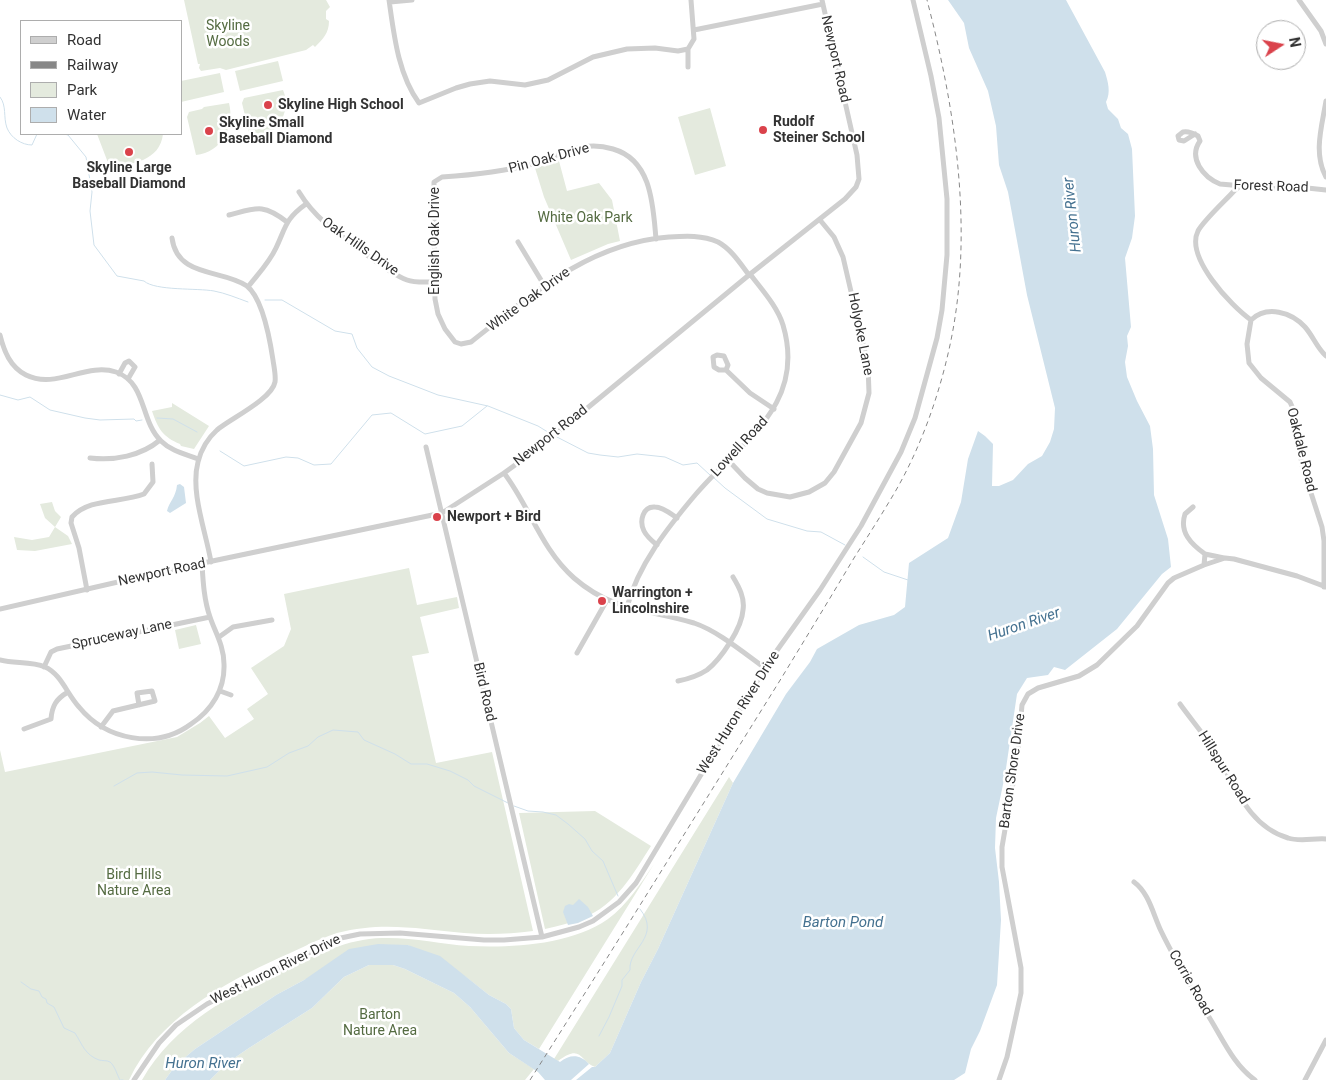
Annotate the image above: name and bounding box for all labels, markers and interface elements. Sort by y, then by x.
street label: Newport Road [817,14,853,104]
park label: Skyline Woods [206,18,250,50]
legend [20,20,182,135]
north arrow [1256,20,1306,70]
text: Road [67,31,101,49]
text: N [1286,36,1304,49]
text: Railway [67,56,118,74]
text: Park [67,81,97,99]
place label: Skyline High School [278,97,404,113]
marker: Skyline High School [262,99,274,111]
text: Water [67,106,106,124]
place label: Rudolf Steiner School [773,114,865,146]
place label: Skyline Small Baseball Diamond [219,115,332,148]
marker: Rudolf Steiner School [757,124,769,136]
marker: Skyline Small Baseball Diamond [203,125,215,137]
street label: Pin Oak Drive [507,140,591,178]
marker: Skyline Large Baseball Diamond [123,146,135,158]
place label: Skyline Large Baseball Diamond [72,160,186,192]
water label: Huron River [1060,177,1086,253]
street label: Forest Road [1233,177,1309,197]
street label: English Oak Drive [427,187,443,295]
park label: White Oak Park [537,210,633,226]
street label: Oak Hills Drive [318,214,402,280]
street label: White Oak Drive [484,264,574,336]
street label: Holyoke Lane [844,291,876,377]
street label: Newport Road [511,402,591,470]
street label: Oakdale Road [1282,406,1320,494]
street label: Lowell Road [708,414,772,480]
place label: Newport + Bird [447,509,541,525]
marker: Newport + Bird [431,511,443,523]
street label: Newport Road [117,556,207,590]
place label: Warrington + Lincolnshire [612,585,693,618]
marker: Warrington + Lincolnshire [596,595,608,607]
water label: Huron River [985,604,1063,646]
street label: Spruceway Lane [70,616,174,654]
street label: West Huron River Drive [694,648,784,778]
street label: Bird Road [469,661,499,723]
street label: Barton Shore Drive [997,712,1029,830]
street label: Hillspur Road [1194,728,1252,808]
park label: Bird Hills Nature Area [97,867,171,900]
water label: Barton Pond [803,914,883,932]
street label: West Huron River Drive [208,931,344,1009]
street label: Corrie Road [1164,947,1216,1019]
park label: Barton Nature Area [343,1007,417,1040]
water label: Huron River [165,1055,241,1073]

